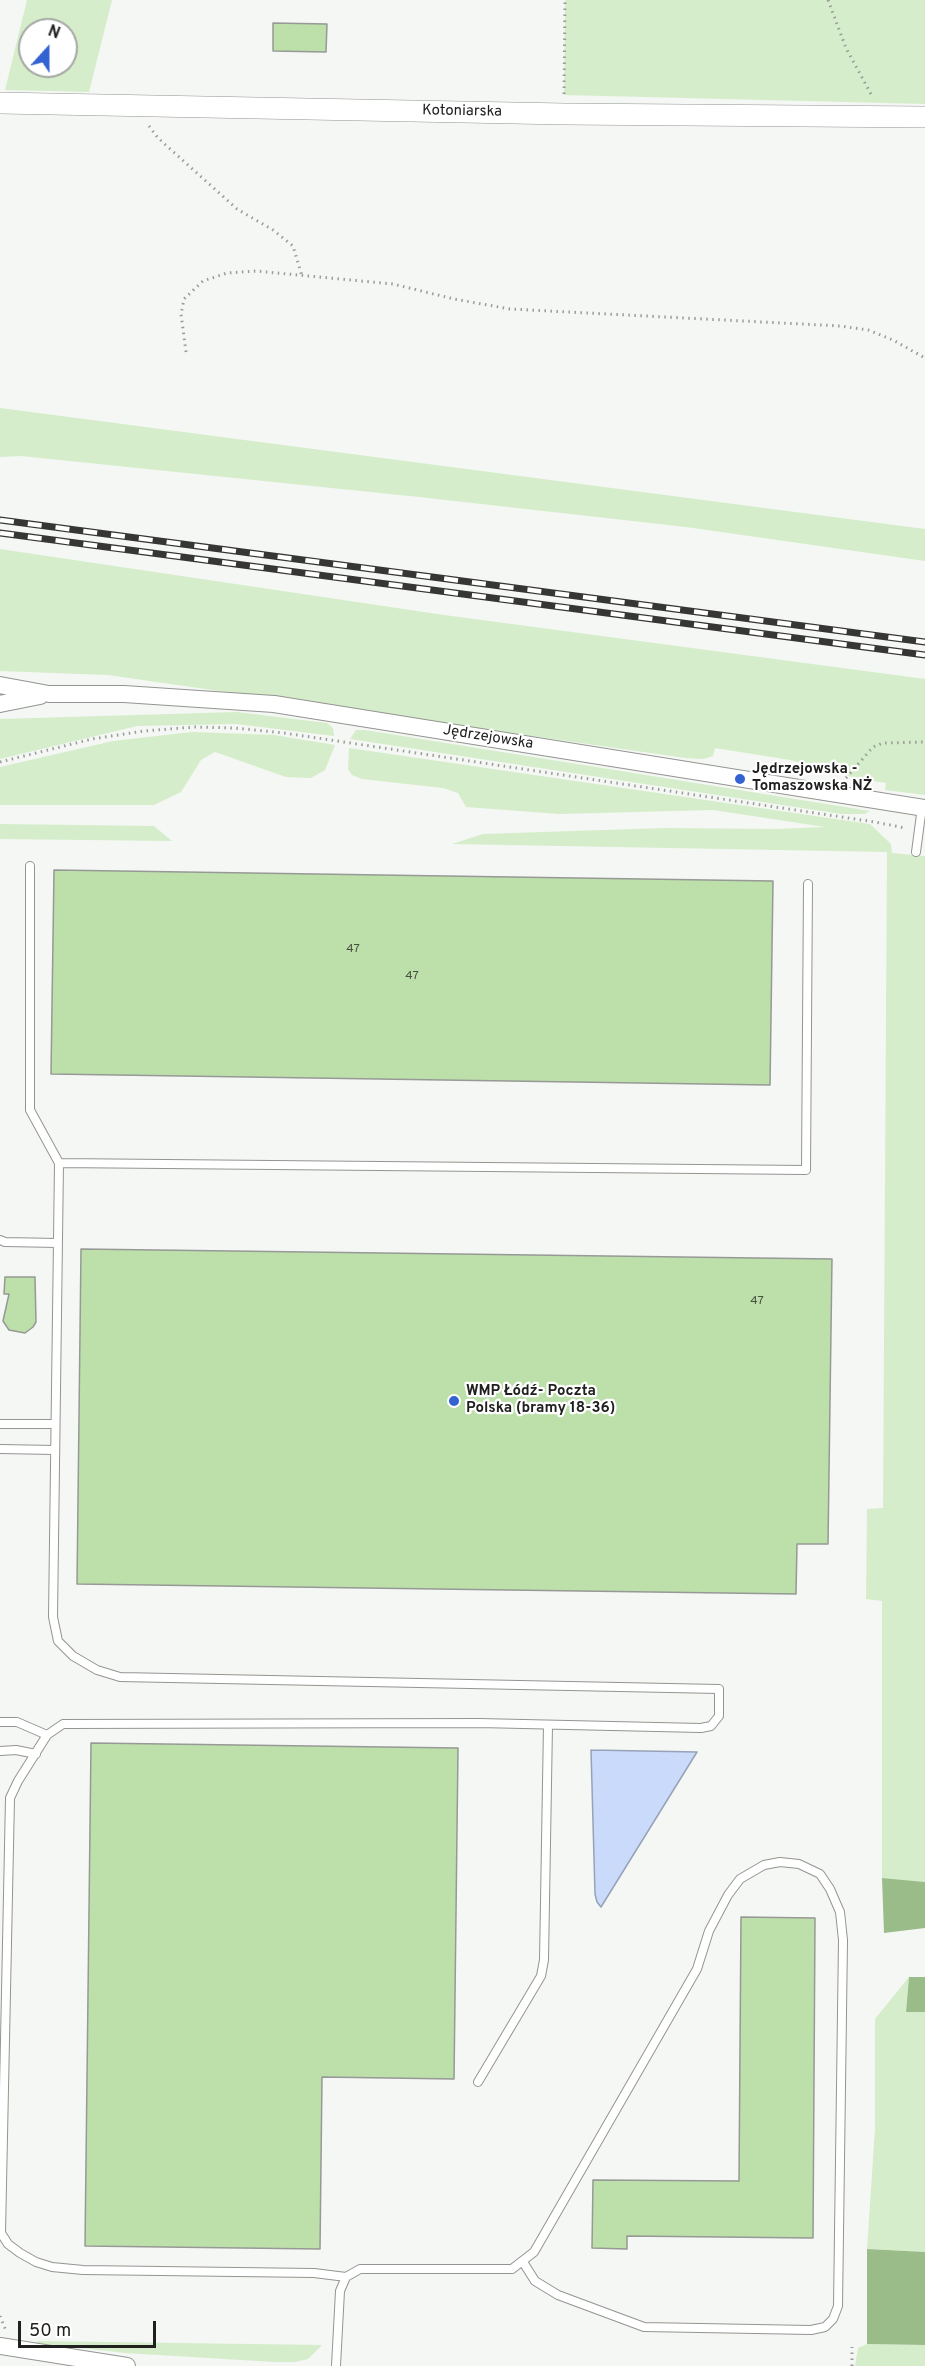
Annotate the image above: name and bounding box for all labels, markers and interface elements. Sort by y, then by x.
north arrow [18,18,78,78]
text: N [45,22,63,44]
street label: Kotoniarska [422,102,502,122]
street label: Jędrzejowska [441,722,535,754]
place label: Jędrzejowska - Tomaszowska NŻ [752,761,872,796]
marker: Jędrzejowska - Tomaszowska NŻ [733,772,747,786]
house number: 47 [346,943,360,957]
house number: 47 [405,970,419,984]
house number: 47 [750,1295,764,1309]
place label: WMP Łódź- Poczta Polska (bramy 18-36) [466,1383,615,1418]
marker: WMP Łódź- Poczta Polska (bramy 18-36) [447,1394,461,1408]
scale bar [21,2309,159,2347]
text: 50 m [29,2320,71,2343]

